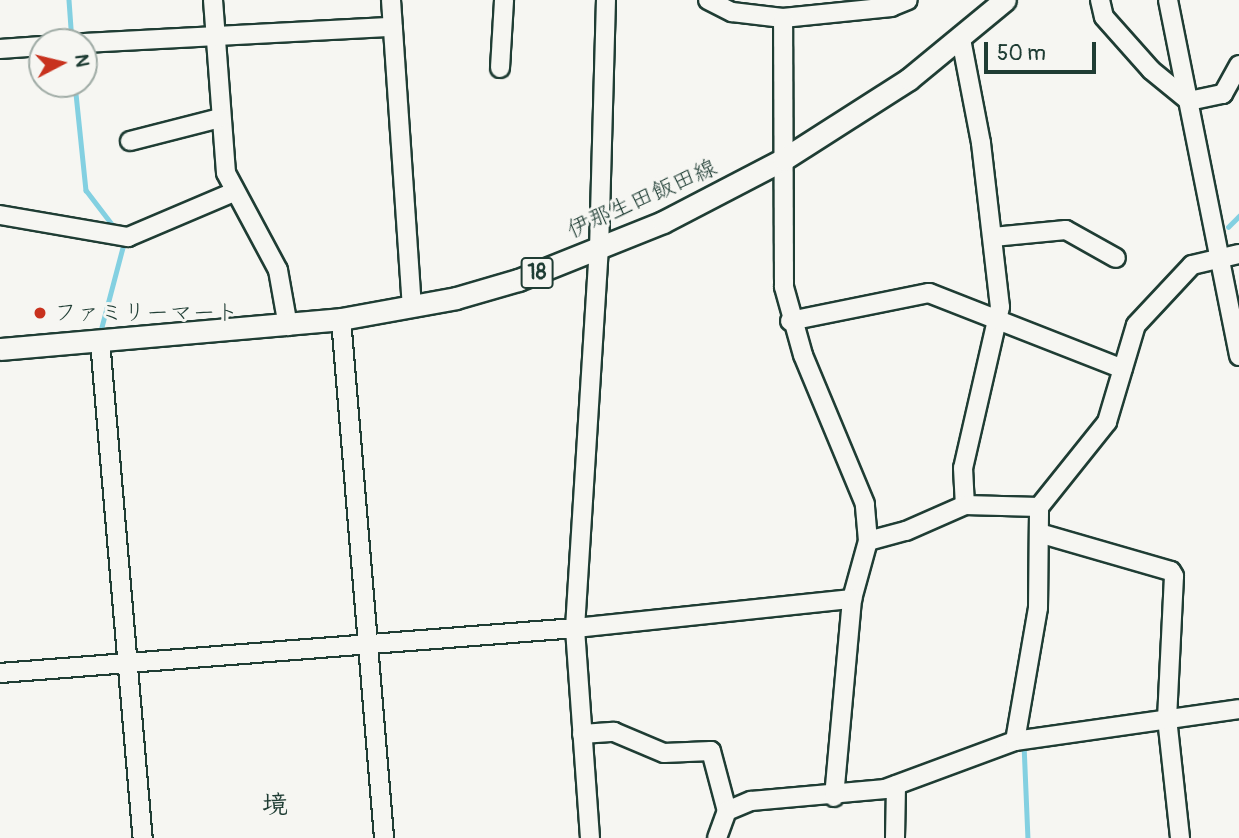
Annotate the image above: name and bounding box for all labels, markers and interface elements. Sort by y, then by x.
north arrow [28,28,98,98]
scale bar [987,28,1099,72]
text: 50 m [997,40,1046,67]
text: N [69,53,95,69]
street label: 伊那生田飯田線 [563,154,721,244]
road number: 18 [520,256,554,290]
place label: ファミリーマート [54,299,238,327]
marker: ファミリーマート [32,305,48,321]
district label: 境 [262,790,288,822]

